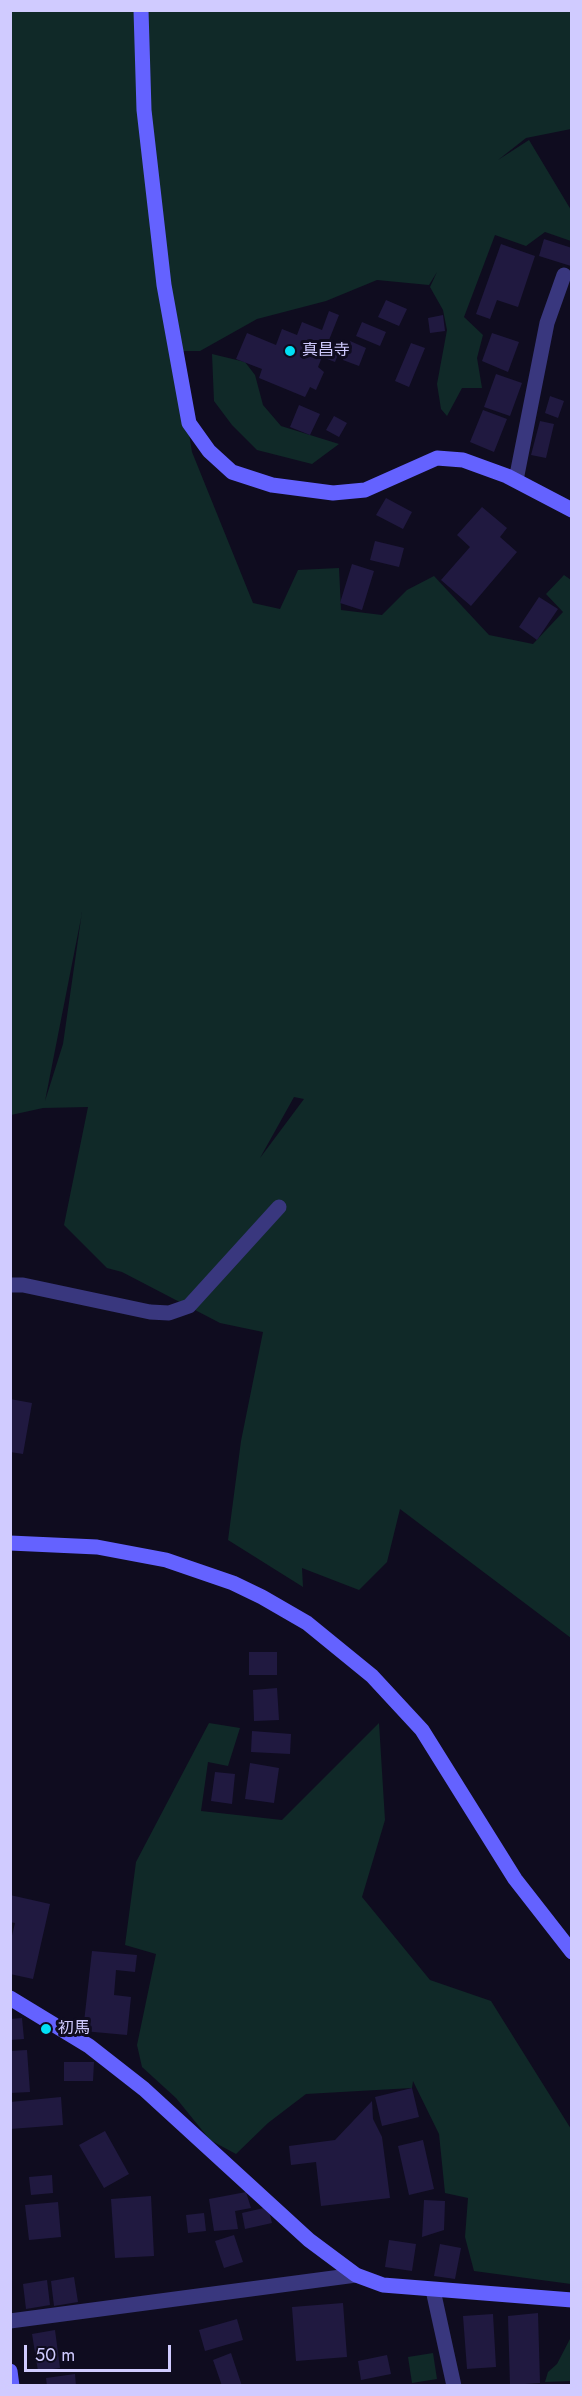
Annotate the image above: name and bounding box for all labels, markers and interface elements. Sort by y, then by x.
place label: 真昌寺 [302,341,350,361]
marker: 真昌寺 [283,344,297,358]
place label: 初馬 [58,2019,90,2039]
marker: 初馬 [39,2022,53,2036]
scale bar [27,2333,174,2371]
text: 50 m [35,2342,75,2368]

